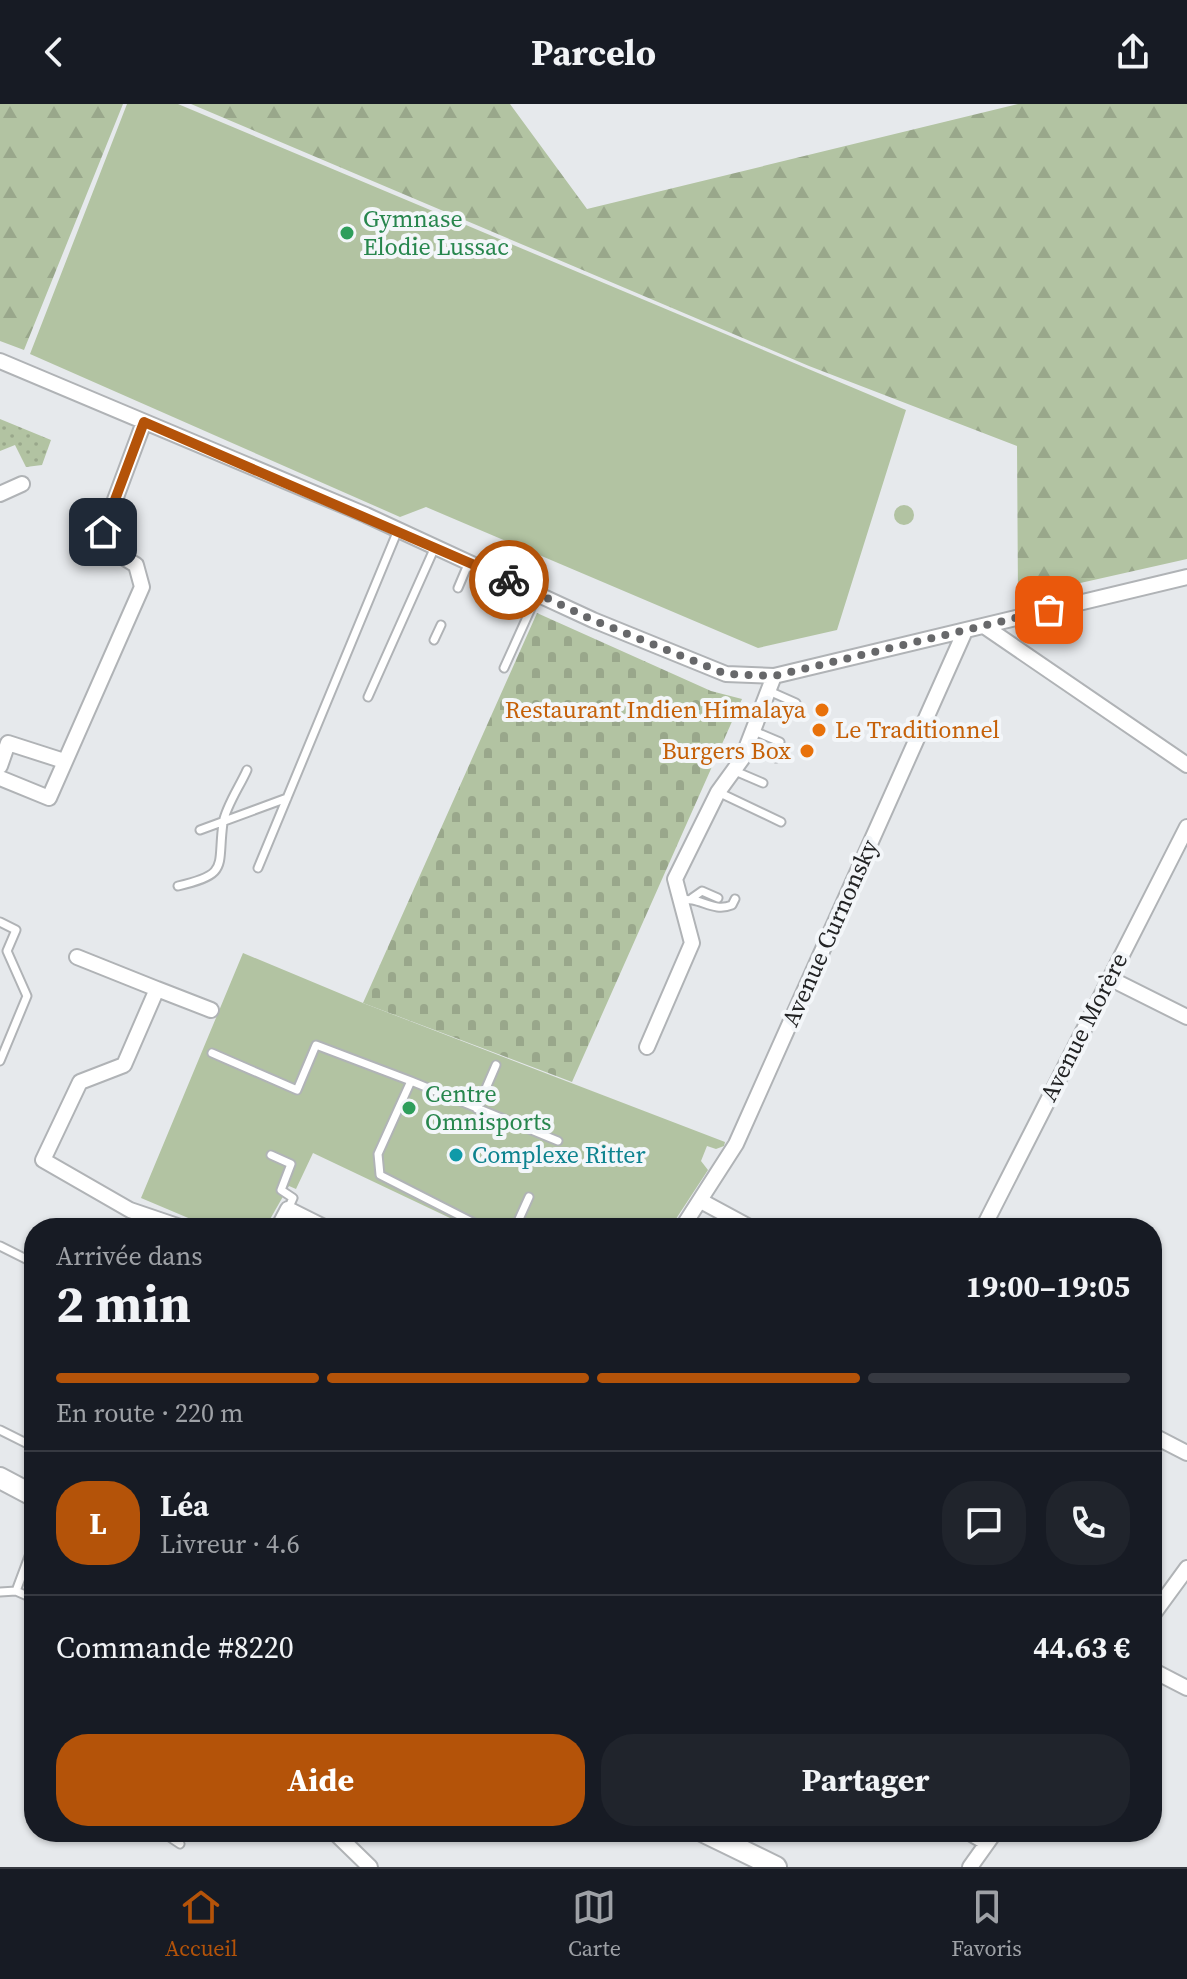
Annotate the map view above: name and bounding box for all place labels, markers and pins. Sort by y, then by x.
place label: Gymnase Elodie Lussac [363,202,509,263]
marker: Gymnase Elodie Lussac [338,224,356,242]
pin [69,498,137,566]
pin [1015,576,1083,644]
place label: Restaurant Indien Himalaya [505,693,807,726]
marker: Restaurant Indien Himalaya [813,701,831,719]
place label: Le Traditionnel [835,713,1000,746]
marker: Le Traditionnel [810,721,828,739]
place label: Burgers Box [662,734,791,767]
marker: Burgers Box [798,742,816,760]
place label: Centre Omnisports [425,1077,551,1138]
marker: Centre Omnisports [400,1099,418,1117]
place label: Complexe Ritter [472,1138,646,1171]
marker: Complexe Ritter [447,1146,465,1164]

